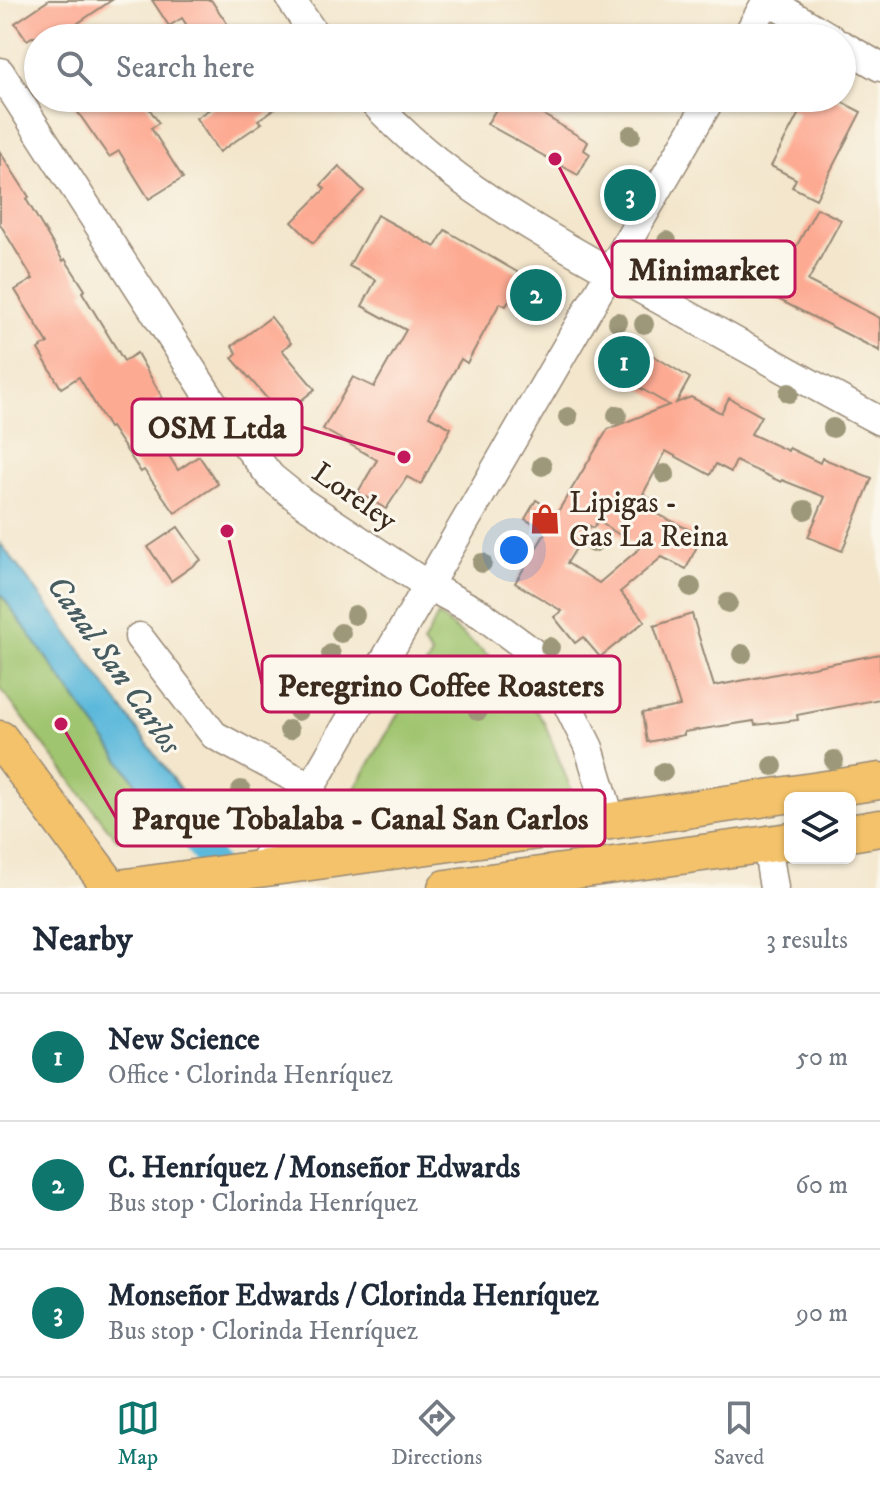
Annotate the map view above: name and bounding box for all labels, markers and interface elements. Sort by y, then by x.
search box [24,24,856,112]
icon: search [52,46,96,90]
text: Search here [116,50,255,87]
pin: 3 [604,165,656,225]
callout: Minimarket [612,241,795,297]
text: Minimarket [629,251,780,291]
pin: 2 [510,265,562,325]
pin: 1 [598,332,650,392]
callout: OSM Ltda [132,399,302,455]
text: OSM Ltda [148,409,287,449]
street label: Loreley [305,455,404,540]
place label: Lipigas - Gas La Reina [569,485,729,556]
shop icon: Lipigas - Gas La Reina [528,502,562,536]
your location [494,530,534,570]
water label: Canal San Carlos [37,568,190,763]
callout: Peregrino Coffee Roasters [262,656,620,712]
text: Peregrino Coffee Roasters [278,667,605,707]
callout: Parque Tobalaba - Canal San Carlos [116,790,605,846]
map controls [784,792,856,864]
button: layers [784,792,856,864]
text: Parque Tobalaba - Canal San Carlos [132,800,589,840]
text: Nearby [32,919,133,961]
text: 3 results [766,924,848,957]
text: New Science [108,1022,260,1059]
text: 1 [53,1041,63,1074]
text: 50 m [796,1041,848,1074]
text: Office · Clorinda Henríquez [108,1059,393,1092]
text: C. Henríquez / Monseñor Edwards [108,1150,520,1187]
text: 2 [52,1169,64,1202]
text: 60 m [795,1169,848,1202]
text: Bus stop · Clorinda Henríquez [108,1187,418,1220]
text: Monseñor Edwards / Clorinda Henríquez [108,1278,599,1315]
text: 3 [53,1297,63,1330]
text: 90 m [796,1297,848,1330]
text: Bus stop · Clorinda Henríquez [108,1315,418,1348]
tab: Map [116,1396,160,1471]
tab: Directions [391,1396,482,1471]
tab: Saved [714,1396,764,1471]

